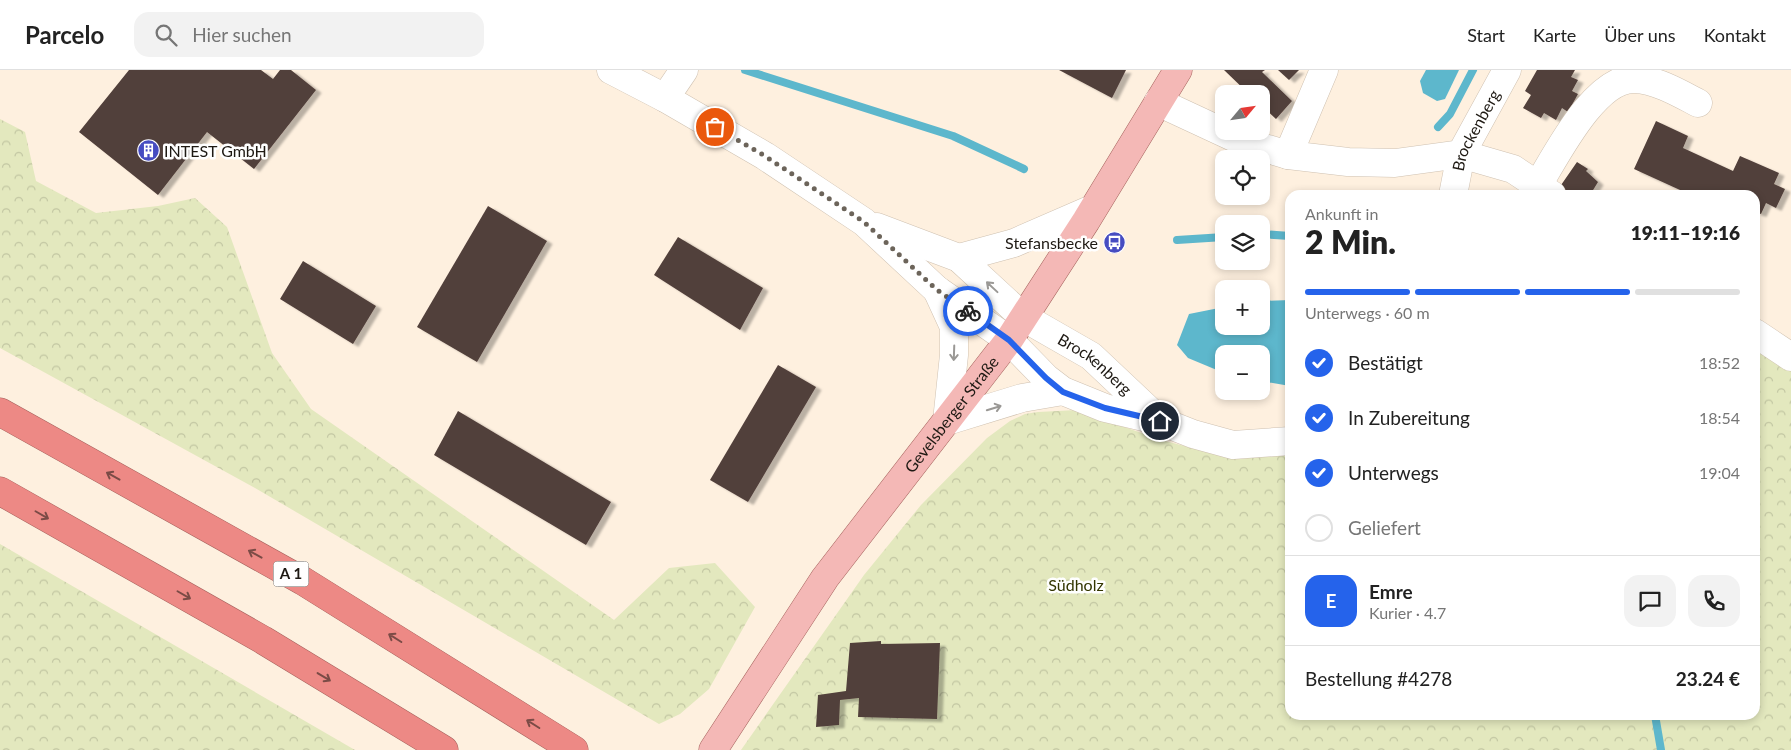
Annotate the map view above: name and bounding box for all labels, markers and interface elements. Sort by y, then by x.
search box [134,12,484,57]
text: Parcelo [25,20,104,49]
icon: search [152,21,180,49]
text: Hier suchen [192,23,292,46]
text: Start [1467,24,1505,46]
text: Karte [1533,24,1576,46]
text: Über uns [1604,24,1676,46]
text: Kontakt [1704,24,1766,46]
north arrow [1215,85,1270,140]
map controls [1215,85,1270,400]
street label: Brockenberg [1448,86,1503,173]
pin [694,106,736,148]
icon: bag [701,113,729,141]
building icon: INTEST GmbH [136,139,160,163]
place label: INTEST GmbH [164,141,267,160]
button: locate [1215,150,1270,205]
text: Ankunft in [1305,204,1378,223]
button: layers [1215,215,1270,270]
text: 19:11–19:16 [1631,221,1740,244]
text: 2 Min. [1305,222,1396,261]
bus stop icon: Stefansbecke [1102,231,1126,255]
place label: Stefansbecke [1005,233,1098,252]
button: + [1215,280,1270,335]
one-way arrow [985,281,998,293]
courier [943,286,993,336]
icon: bike [954,297,982,325]
text: Unterwegs · 60 m [1305,303,1430,322]
street label: Brockenberg [1055,329,1136,398]
one-way arrow [949,345,958,361]
button: − [1215,345,1270,400]
icon: check [1305,349,1333,377]
text: Bestätigt [1348,351,1423,374]
street label: Gevelsberger Straße [900,352,1002,476]
text: 18:52 [1699,353,1740,372]
pin [1139,400,1181,442]
one-way arrow [985,402,1001,412]
icon: check [1305,404,1333,432]
text: In Zubereitung [1348,406,1470,429]
icon: home [1146,407,1174,435]
text: 18:54 [1699,408,1740,427]
icon: check [1305,459,1333,487]
text: Unterwegs [1348,461,1439,484]
text: 19:04 [1699,463,1740,482]
one-way arrow [107,470,121,480]
one-way arrow [35,510,50,520]
text: Geliefert [1348,516,1421,539]
one-way arrow [249,549,263,559]
road number: A 1 [274,562,308,586]
park label: Südholz [1048,575,1104,594]
button: chat [1624,575,1676,627]
button: phone [1688,575,1740,627]
text: Emre [1369,580,1413,603]
text: E [1326,589,1336,612]
one-way arrow [176,591,190,601]
text: Kurier · 4.7 [1369,603,1446,622]
one-way arrow [388,633,402,643]
text: Bestellung #4278 [1305,667,1452,690]
text: 23.24 € [1676,667,1740,690]
one-way arrow [316,673,330,683]
one-way arrow [526,719,540,729]

